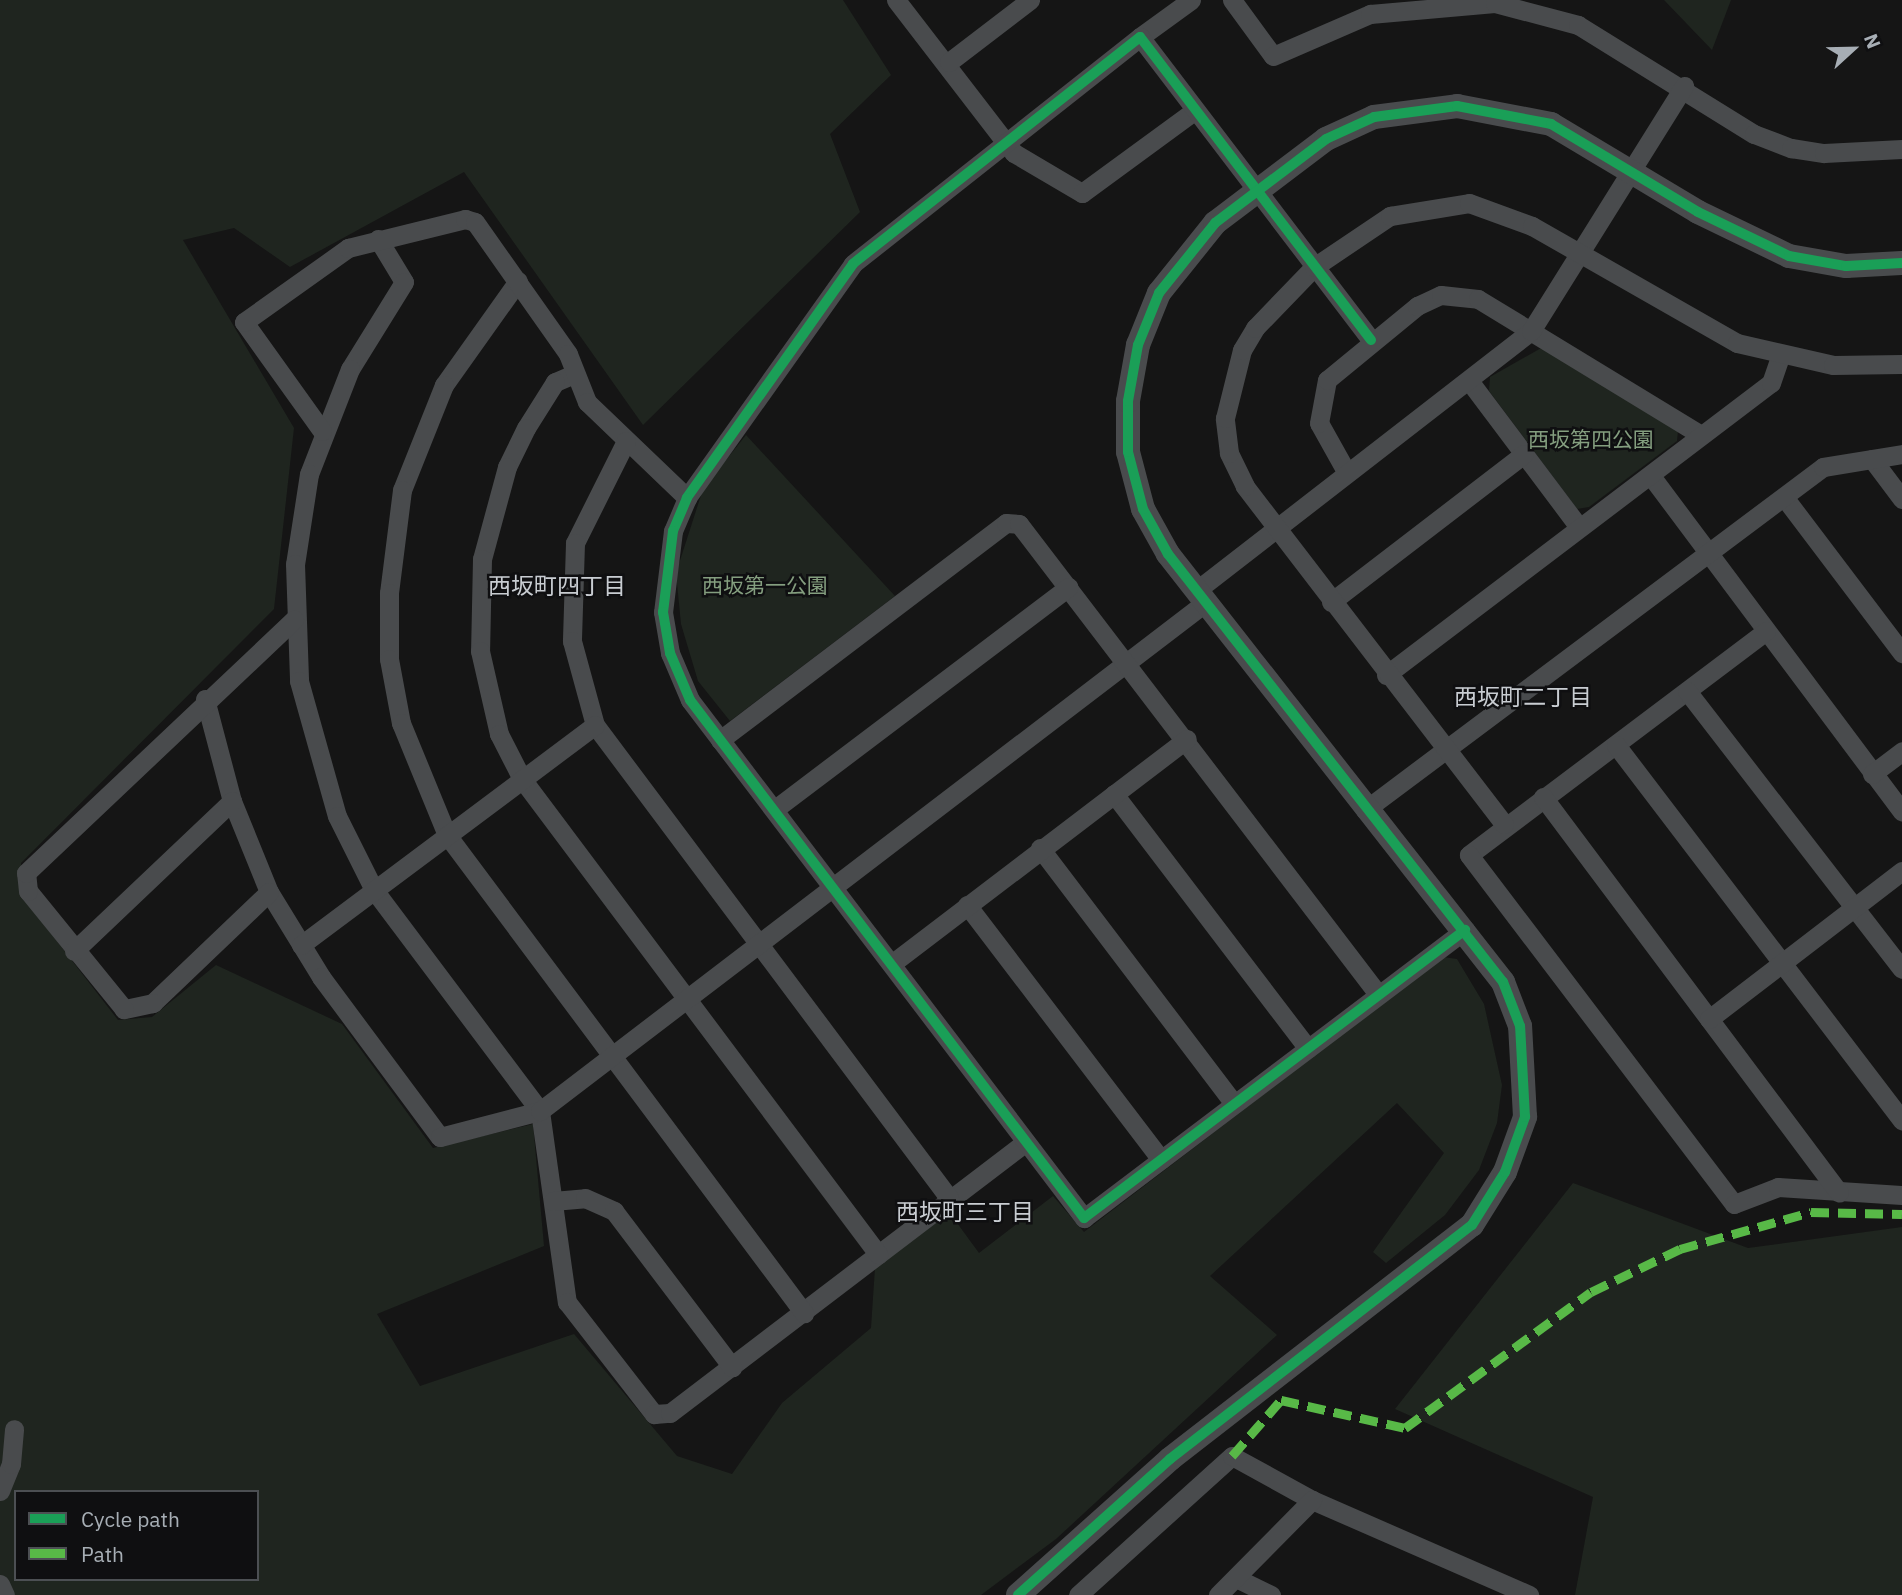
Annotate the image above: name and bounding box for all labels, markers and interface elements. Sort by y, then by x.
north arrow [1818,14,1888,84]
text: N [1859,30,1886,52]
park label: 西坂第四公園 [1528,426,1654,452]
district label: 西坂町四丁目 [488,571,626,599]
park label: 西坂第一公園 [702,572,828,598]
district label: 西坂町二丁目 [1454,682,1592,710]
district label: 西坂町三丁目 [896,1197,1034,1225]
legend [14,1490,259,1581]
text: Cycle path [81,1505,180,1533]
text: Path [81,1540,124,1568]

